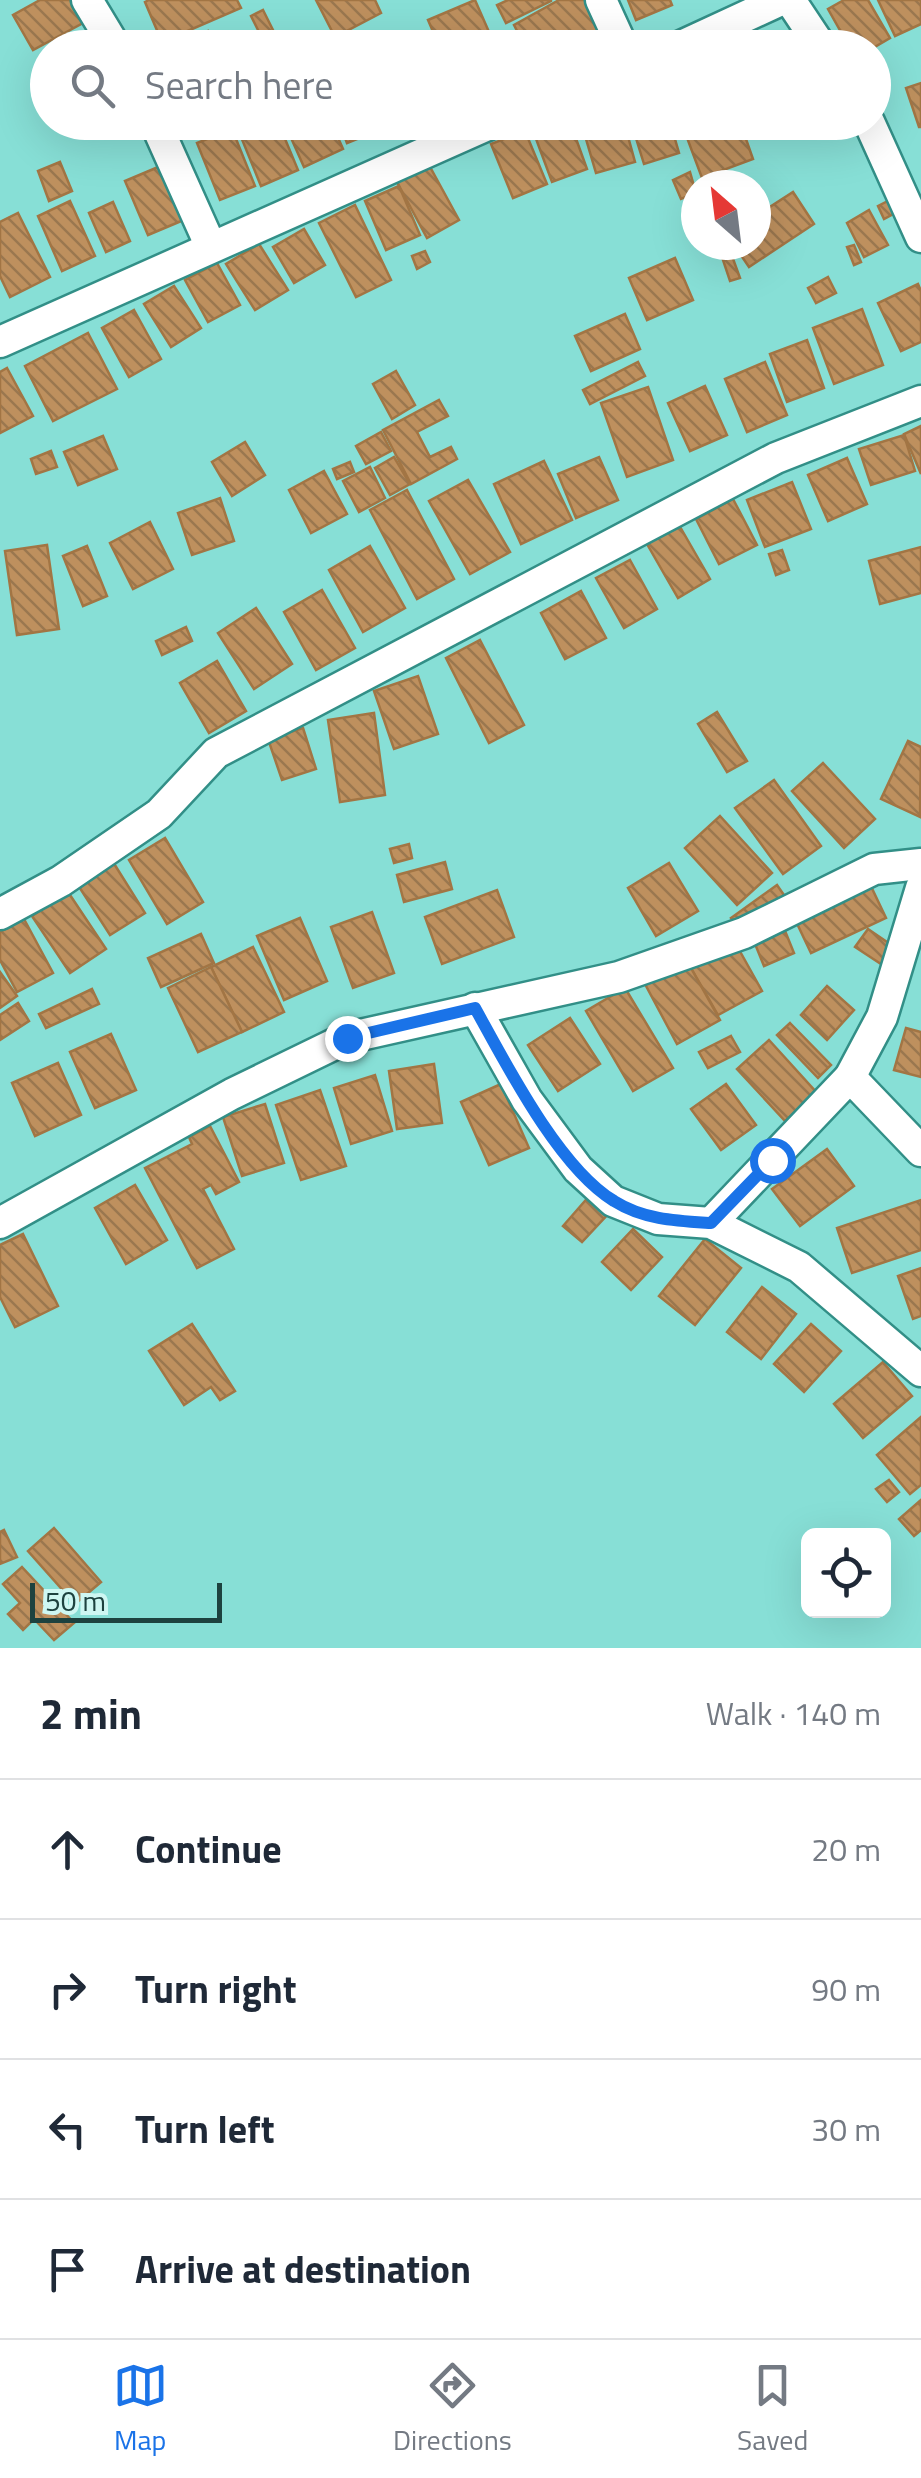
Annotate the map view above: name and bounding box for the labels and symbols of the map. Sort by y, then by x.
north arrow [681,170,771,260]
route end [325,1016,371,1062]
route start [750,1138,796,1184]
scale bar [30,1578,222,1622]

